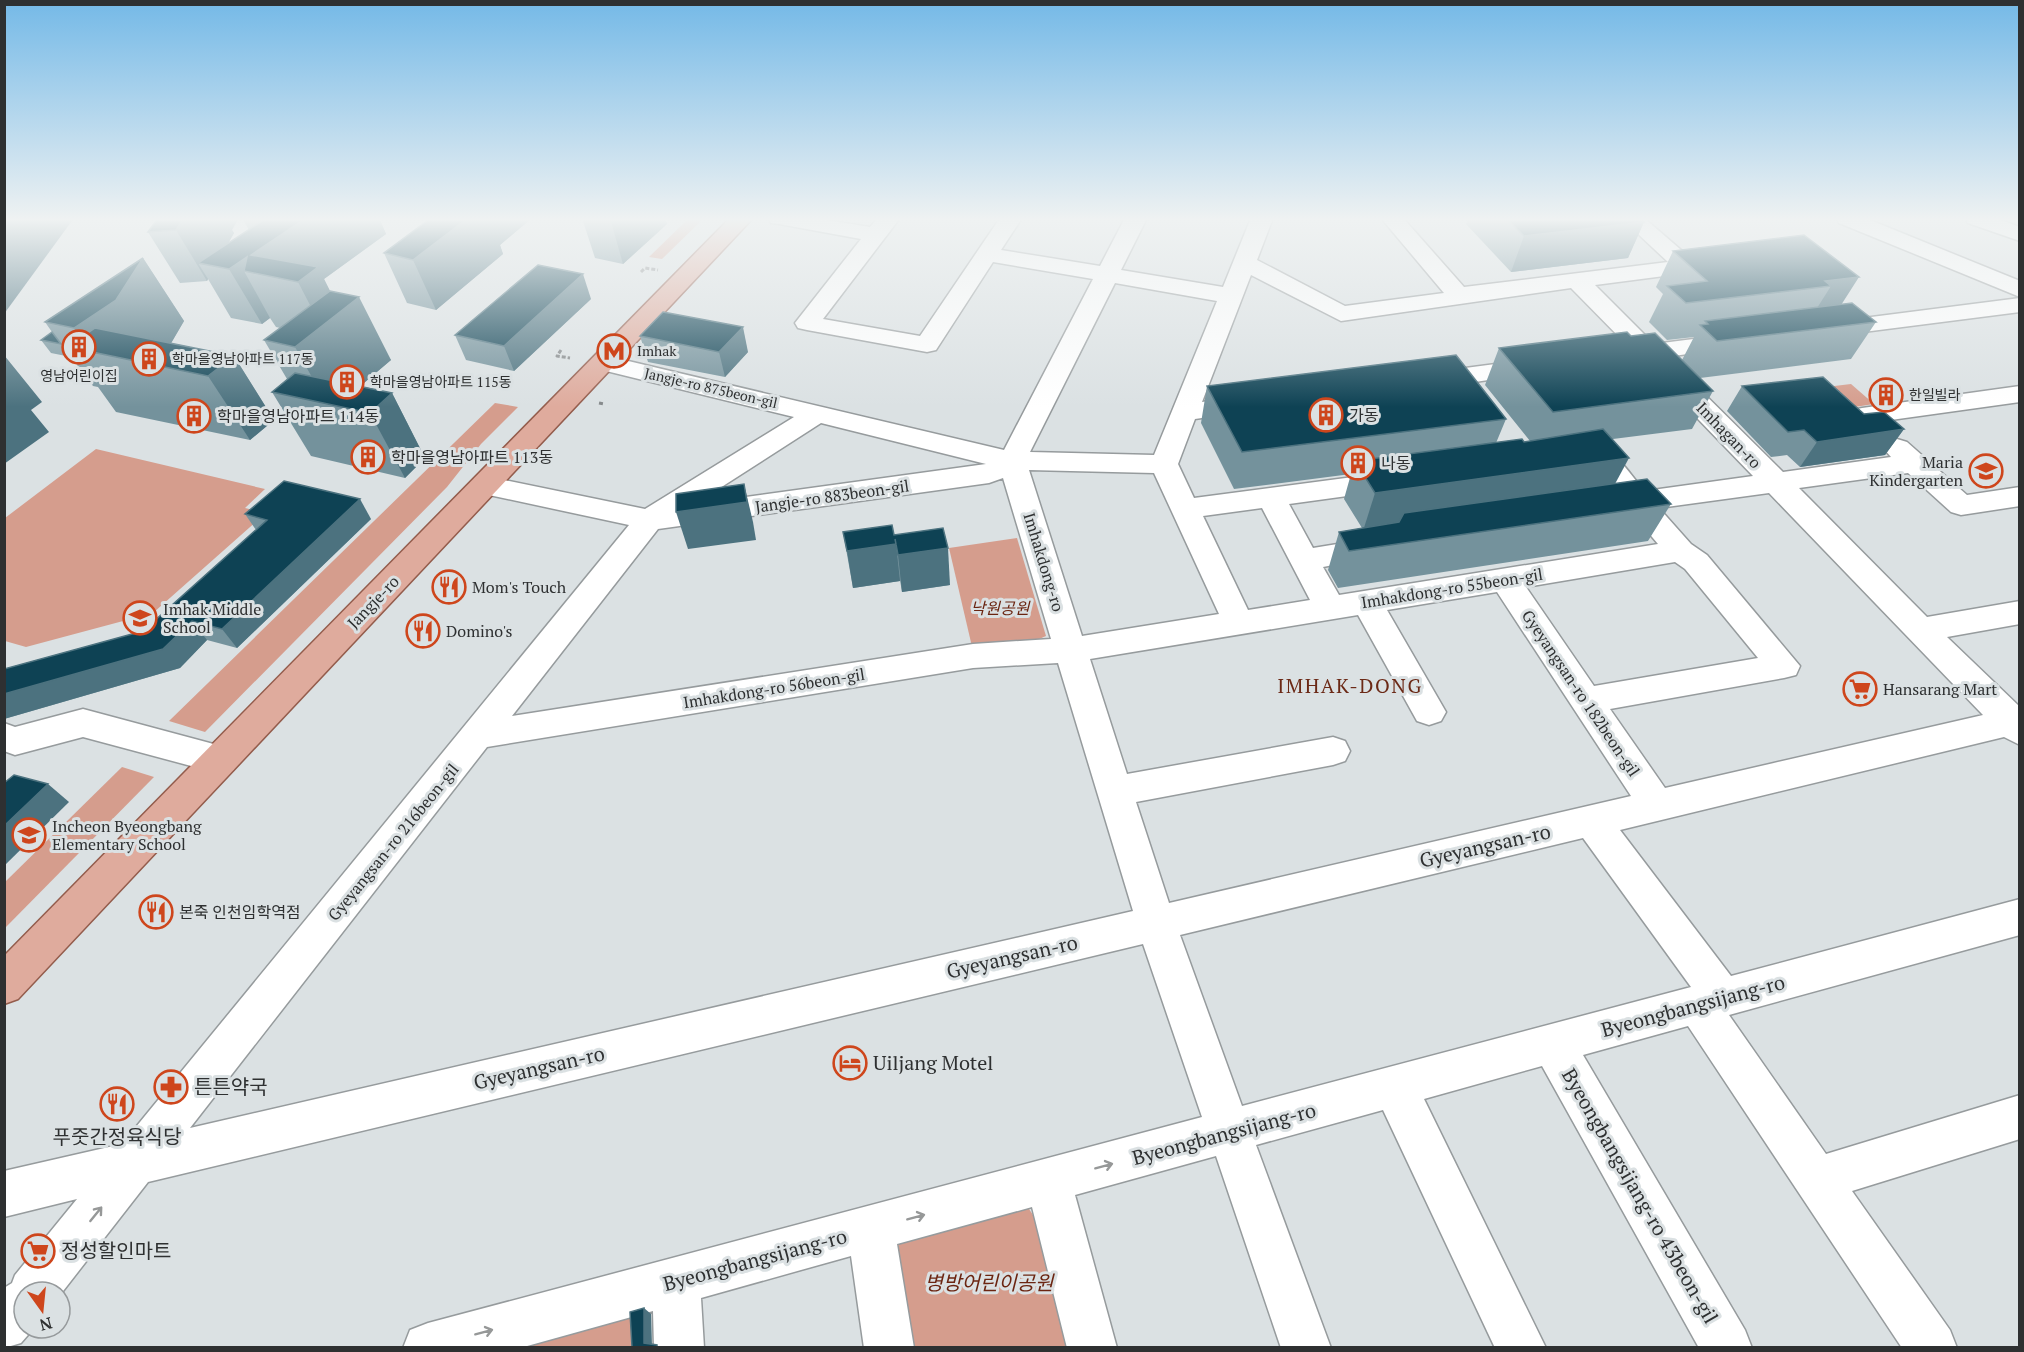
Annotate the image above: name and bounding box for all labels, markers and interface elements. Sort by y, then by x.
building icon: 영남어린이집 [61,329,97,365]
metro station icon: Imhak [596,333,632,369]
building icon: 학마을영남아파트 117동 [131,341,167,377]
place label: Imhak [637,341,677,360]
place label: 학마을영남아파트 117동 [172,349,314,368]
street label: Jangje-ro 875beon-gil [643,363,779,412]
building icon: 학마을영남아파트 115동 [329,364,365,400]
place label: 영남어린이집 [40,366,118,385]
place label: 학마을영남아파트 115동 [370,372,512,391]
building icon: 한일빌라 [1868,377,1904,413]
place label: 한일빌라 [1909,385,1961,404]
building icon: 가동 [1308,397,1344,433]
street label: Imhagan-ro [1692,397,1766,473]
building icon: 학마을영남아파트 114동 [176,398,212,434]
place label: 가동 [1349,404,1379,426]
place label: 학마을영남아파트 114동 [217,405,379,427]
building icon: 학마을영남아파트 113동 [350,439,386,475]
building icon: 나동 [1340,445,1376,481]
place label: 학마을영남아파트 113동 [391,446,553,468]
place label: Maria Kindergarten [1869,451,1963,491]
place label: 나동 [1381,452,1411,474]
school or university icon: Maria Kindergarten [1968,453,2004,489]
street label: Jangje-ro 883beon-gil [754,474,911,518]
street label: Imhakdong-ro [1018,510,1070,614]
street label: Imhakdong-ro 55beon-gil [1360,563,1545,613]
restaurant icon: Mom's Touch [431,569,467,605]
street label: Jangje-ro [342,571,404,633]
place label: Mom's Touch [472,576,567,598]
park label: 낙원공원 [971,597,1031,619]
place label: Imhak Middle School [163,598,261,638]
school or university icon: Imhak Middle School [122,600,158,636]
street label: Gyeyangsan-ro 182beon-gil [1517,605,1645,781]
restaurant icon: Domino's [405,613,441,649]
place label: Domino's [446,620,513,642]
street label: Imhakdong-ro 56beon-gil [682,663,867,713]
supermarket icon: Hansarang Mart [1842,671,1878,707]
district label: IMHAK-DONG [1277,672,1423,699]
place label: Hansarang Mart [1883,678,1997,700]
street label: Gyeyangsan-ro 216beon-gil [323,759,463,925]
place label: Incheon Byeongbang Elementary School [52,815,202,855]
school or university icon: Incheon Byeongbang Elementary School [11,817,47,853]
street label: Gyeyangsan-ro [1417,817,1553,874]
restaurant icon: 본죽 인천임학역점 [138,894,174,930]
place label: 본죽 인천임학역점 [179,901,301,923]
street label: Gyeyangsan-ro [944,928,1080,985]
street label: Byeongbangsijang-ro [1598,968,1788,1043]
street label: Gyeyangsan-ro [471,1039,607,1096]
hotel icon: Uiljang Motel [832,1045,868,1081]
place label: Uiljang Motel [873,1049,993,1076]
street label: Byeongbangsijang-ro 43beon-gil [1556,1063,1725,1328]
pharmacy icon: 튼튼약국 [153,1069,189,1105]
place label: 튼튼약국 [194,1073,268,1100]
restaurant icon: 푸줏간정육식당 [99,1086,135,1122]
street label: Byeongbangsijang-ro [1129,1096,1319,1171]
place label: 푸줏간정육식당 [53,1123,181,1150]
one-way arrow [1095,1160,1114,1171]
one-way arrow [89,1206,102,1222]
one-way arrow [906,1210,925,1222]
street label: Byeongbangsijang-ro [660,1222,850,1297]
supermarket icon: 정성할인마트 [20,1233,56,1269]
place label: 정성할인마트 [61,1237,171,1264]
park label: 병방어린이공원 [925,1269,1055,1296]
north arrow [12,1280,72,1340]
text: N [37,1312,55,1337]
one-way arrow [474,1326,493,1338]

